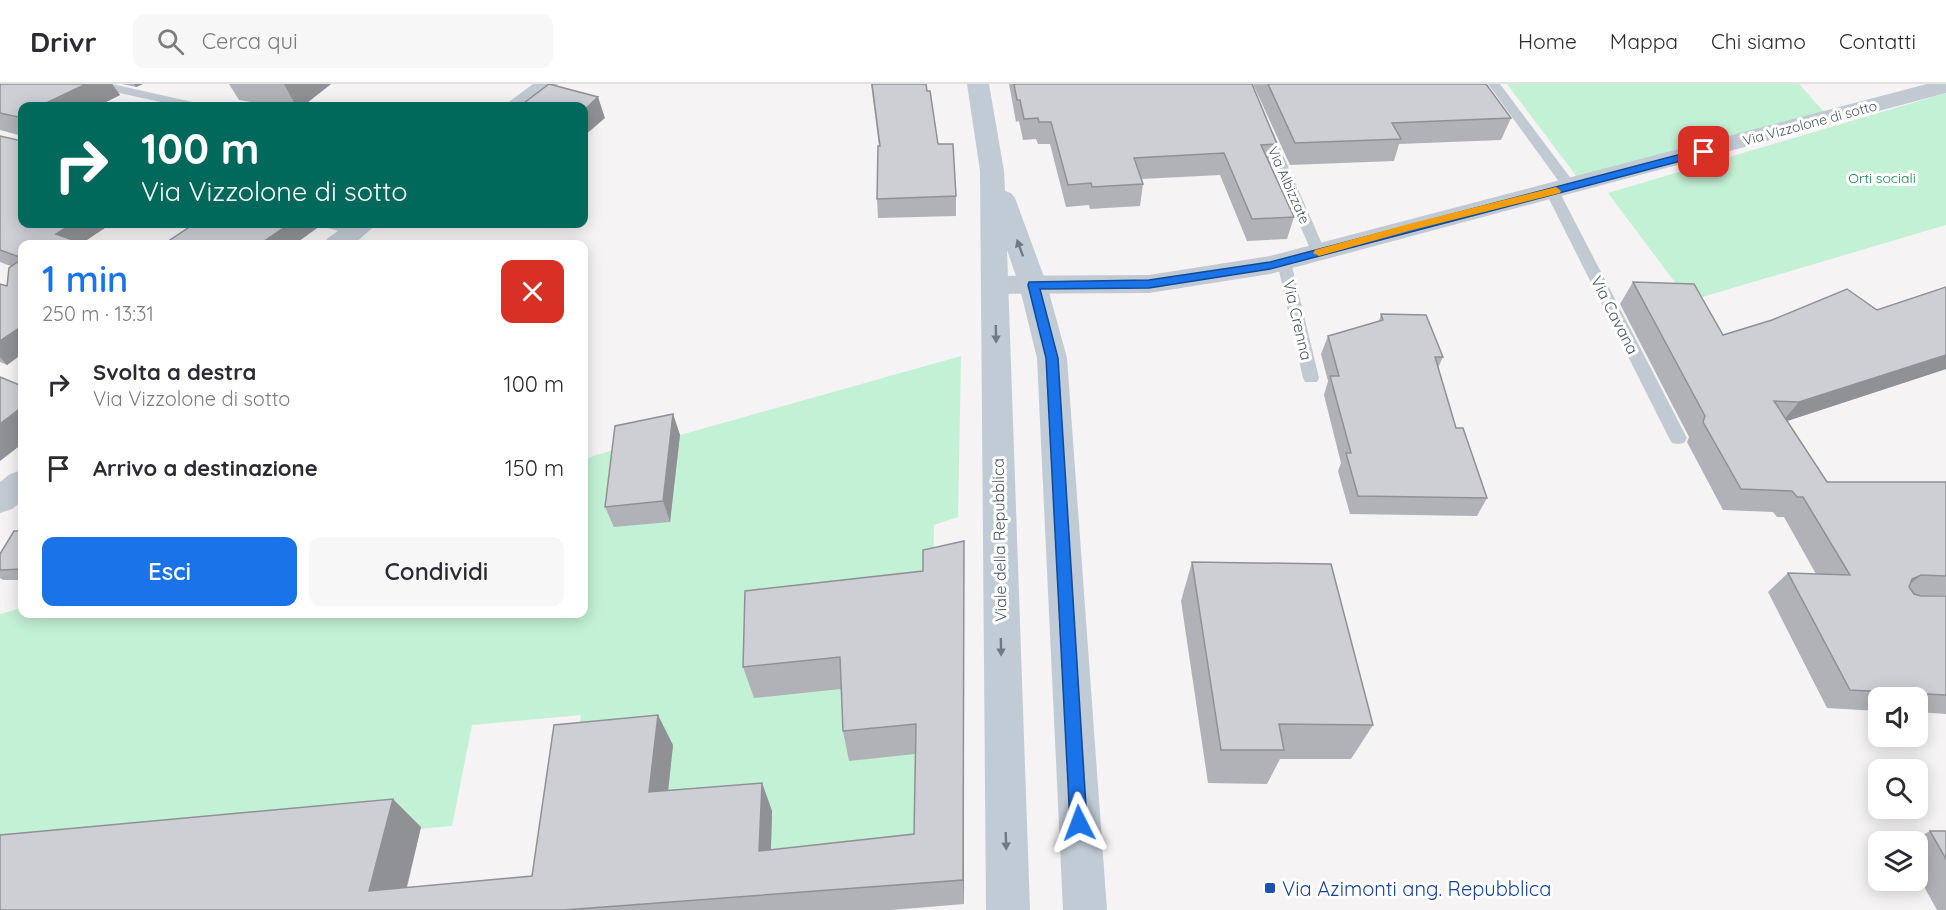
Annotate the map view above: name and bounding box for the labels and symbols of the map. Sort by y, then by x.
street label: Via Vizzolone di sotto [1741,96,1879,150]
pin [1678,126,1729,177]
street label: Via Albizzate [1264,143,1314,227]
park label: Orti sociali [1848,169,1916,187]
one-way arrow [1015,239,1024,257]
street label: Via Cavana [1587,273,1643,357]
street label: Via Crenna [1279,278,1317,362]
one-way arrow [991,325,1000,344]
street label: Viale della Repubblica [988,458,1010,622]
one-way arrow [996,637,1005,656]
position arrow [1047,791,1111,855]
one-way arrow [1002,832,1011,851]
place label: Via Azimonti ang. Repubblica [1282,876,1551,901]
marker: Via Azimonti ang. Repubblica [1263,881,1277,895]

